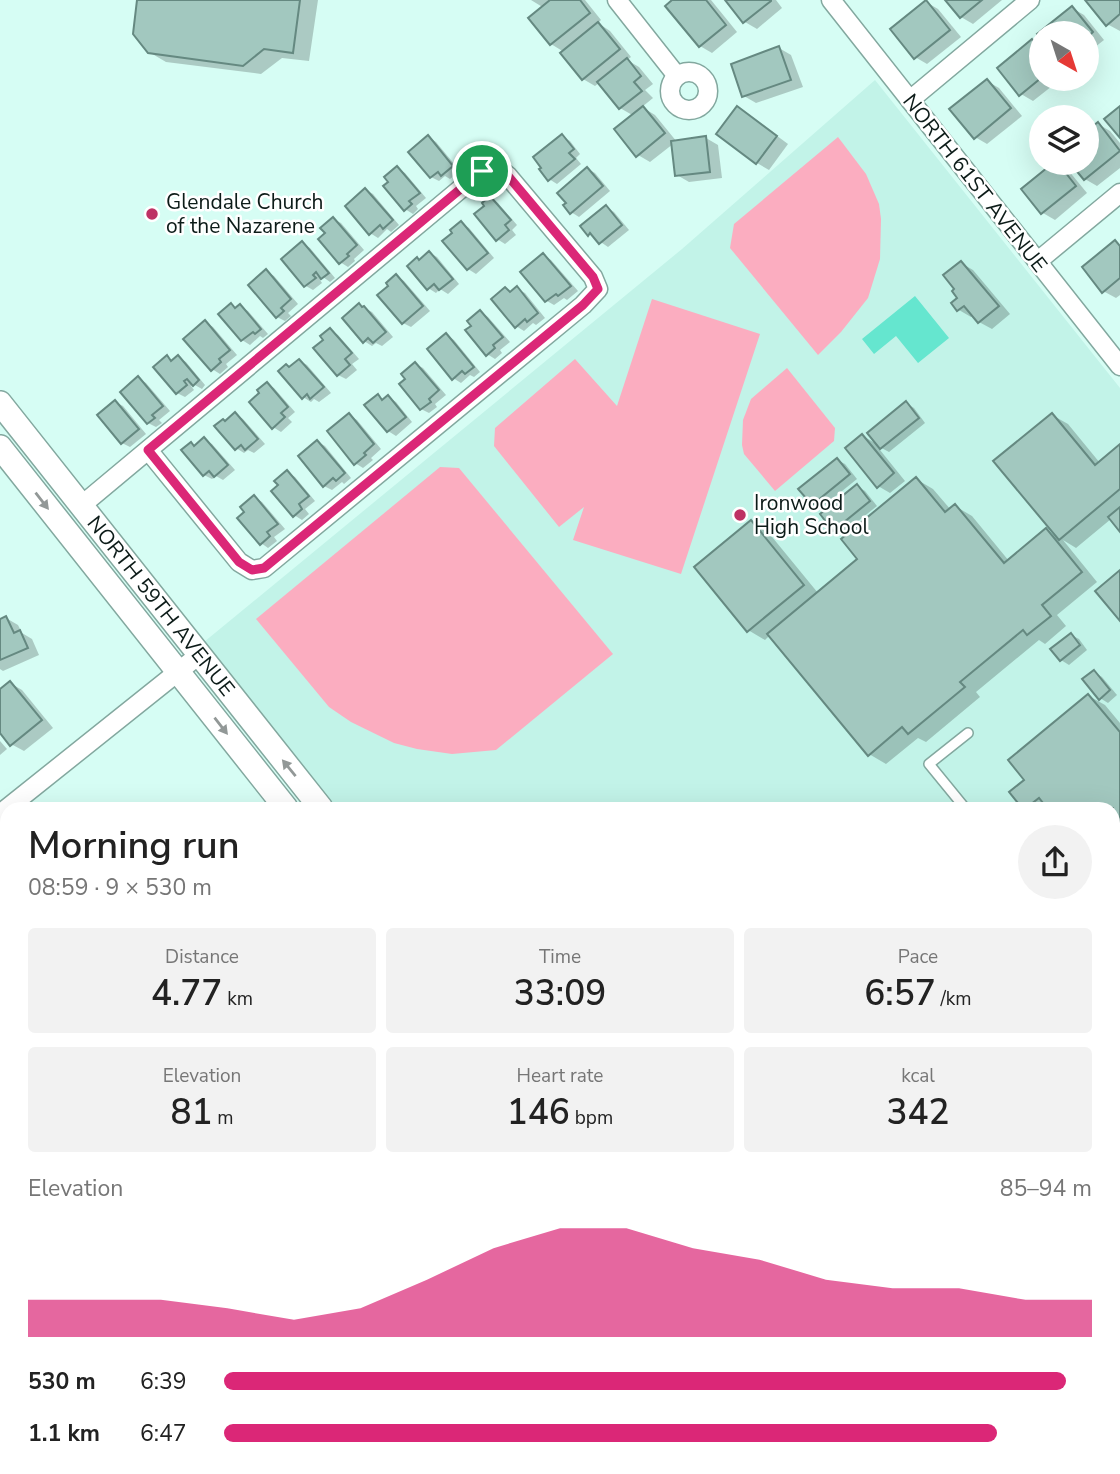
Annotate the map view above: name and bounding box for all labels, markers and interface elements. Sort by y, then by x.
north arrow [1029,21,1099,91]
map controls [1029,21,1099,175]
street label: NORTH 61ST AVENUE [897,88,1053,278]
button: layers [1029,105,1099,175]
pin [452,141,512,201]
icon: arrive [463,152,501,190]
place label: Glendale Church of the Nazarene [166,188,323,240]
marker: Glendale Church of the Nazarene [144,206,160,222]
place label: Ironwood High School [754,489,869,541]
one-way arrow [35,491,50,509]
marker: Ironwood High School [732,507,748,523]
street label: NORTH 59TH AVENUE [81,510,241,702]
one-way arrow [213,716,228,734]
one-way arrow [282,760,297,777]
text: Morning run [28,820,240,871]
button: share [1018,825,1092,899]
text: 08:59 · 9 × 530 m [28,872,212,903]
text: Distance [165,944,239,970]
text: Time [539,944,581,970]
text: Pace [898,944,938,970]
text: 4.77 [151,970,222,1017]
text: 33:09 [514,970,606,1017]
text: 6:57 [864,970,936,1017]
text: km [222,986,253,1012]
text: /km [936,986,972,1012]
text: Elevation [163,1063,241,1089]
text: Heart rate [517,1063,603,1089]
text: kcal [901,1063,935,1089]
text: 81 [170,1089,212,1136]
text: 146 [507,1089,570,1136]
text: 342 [886,1089,950,1136]
text: m [212,1105,234,1131]
text: bpm [570,1105,613,1131]
text: Elevation [28,1173,123,1204]
text: 85–94 m [1000,1173,1092,1204]
text: 530 m [28,1366,96,1397]
text: 6:39 [140,1366,187,1397]
text: 1.1 km [28,1418,100,1449]
text: 6:47 [140,1418,187,1449]

